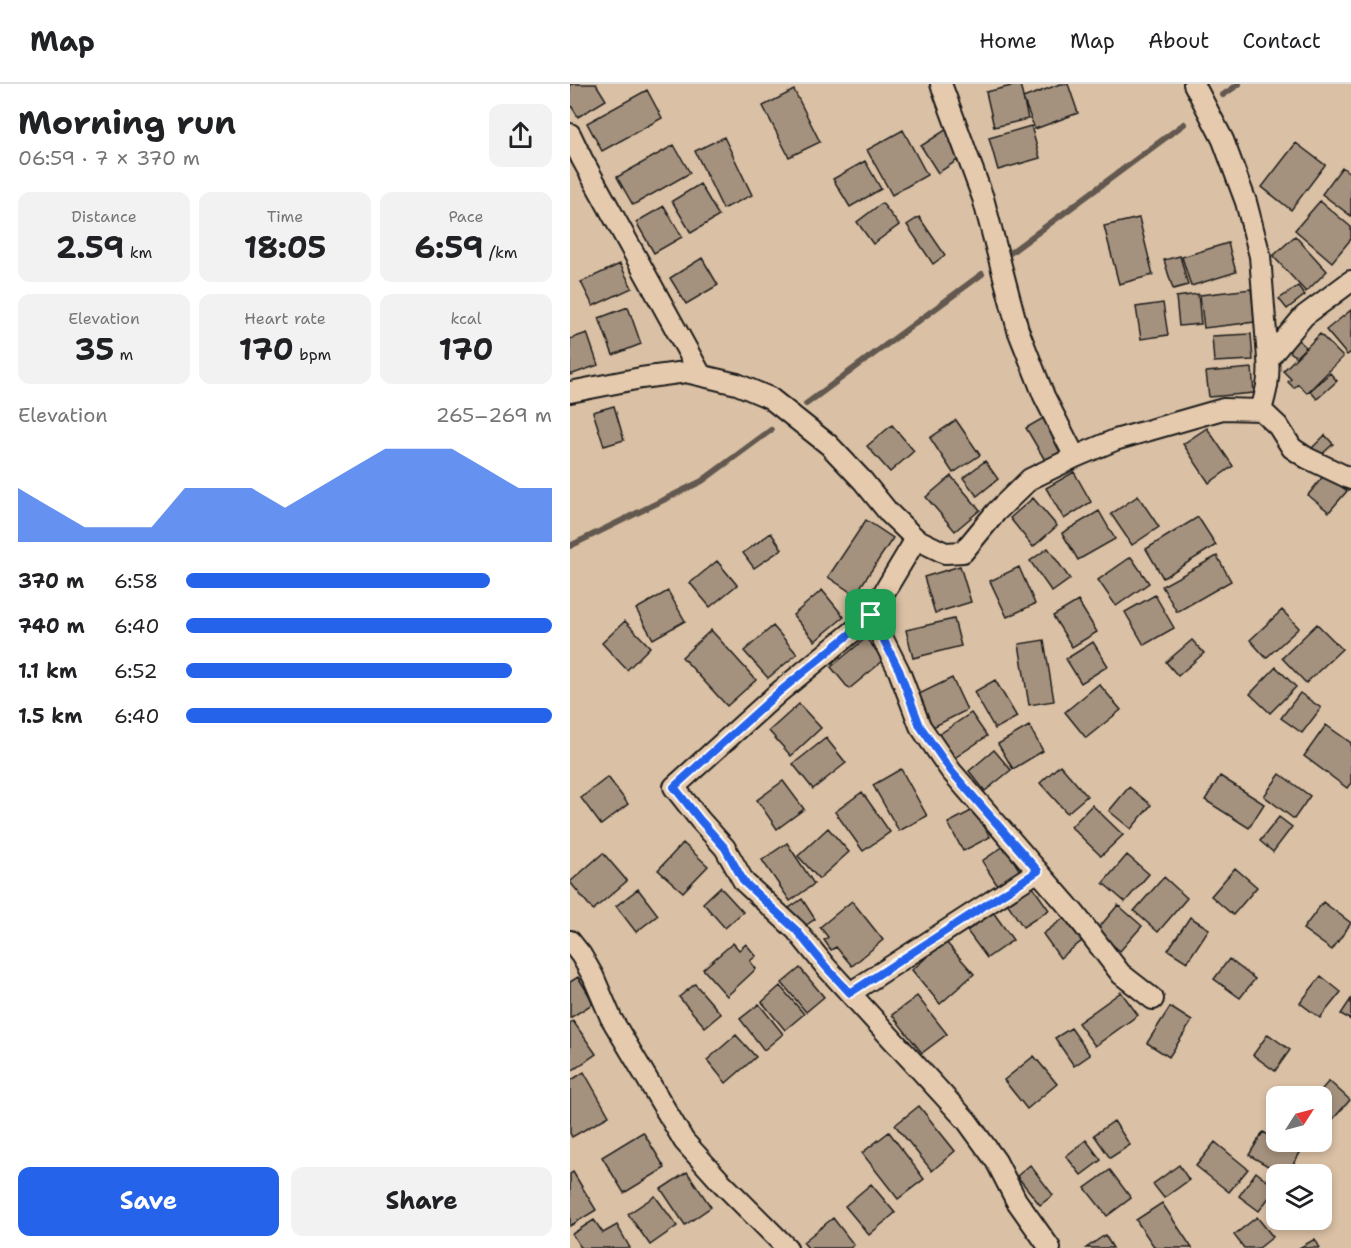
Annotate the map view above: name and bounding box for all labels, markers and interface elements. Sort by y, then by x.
text: Map [30,22,95,60]
text: Home [979,27,1037,55]
text: Map [1070,27,1115,55]
text: About [1148,27,1209,55]
text: Contact [1242,27,1321,55]
text: Morning run [18,100,236,145]
button: share [489,104,552,167]
text: 06:59 · 7 × 370 m [18,145,200,171]
text: Distance [71,206,137,227]
text: Time [267,206,303,227]
text: Pace [448,206,484,227]
text: 2.59 [56,227,124,268]
text: 18:05 [244,227,326,268]
text: 6:59 [414,227,484,268]
text: km [124,242,152,263]
text: /km [484,242,518,263]
text: Elevation [68,308,140,329]
text: Heart rate [244,308,326,329]
text: kcal [450,308,482,329]
text: 35 [75,329,114,370]
text: 170 [239,329,294,370]
text: 170 [438,329,494,370]
text: m [114,344,133,365]
text: bpm [294,344,331,365]
text: Elevation [18,402,108,428]
text: 265–269 m [436,402,552,428]
text: 370 m [18,568,84,594]
text: 6:58 [114,568,158,594]
pin [845,589,896,640]
icon: arrive [854,598,887,631]
text: 740 m [18,613,85,639]
text: 6:40 [114,613,159,639]
text: 1.1 km [18,658,77,684]
text: 6:52 [114,658,158,684]
text: 1.5 km [18,703,82,729]
text: 6:40 [114,703,159,729]
north arrow [1266,1086,1332,1152]
map controls [1266,1086,1332,1230]
button: layers [1266,1164,1332,1230]
button: Save [18,1167,279,1236]
button: Share [291,1167,552,1236]

